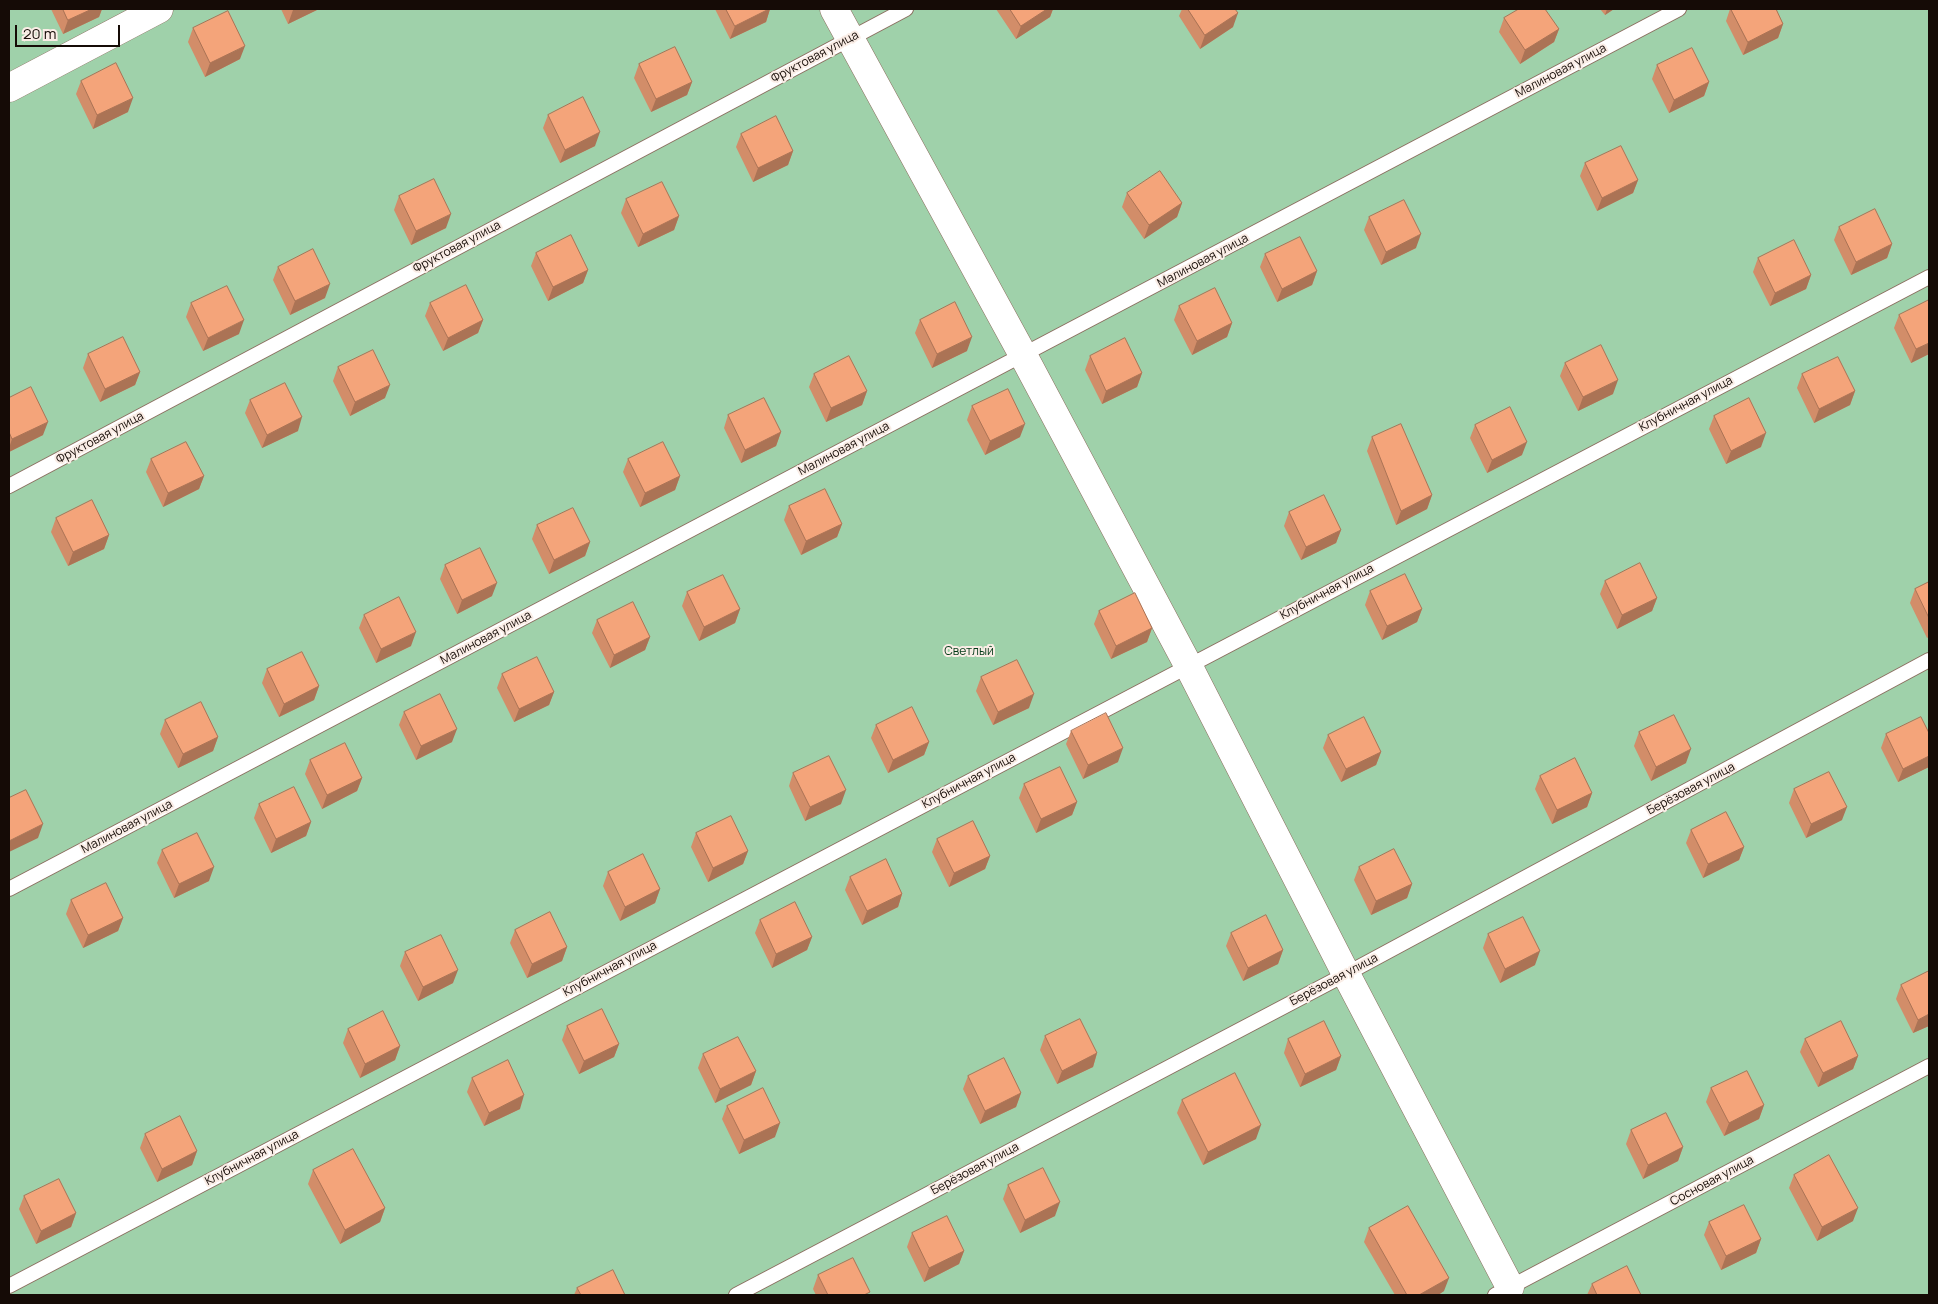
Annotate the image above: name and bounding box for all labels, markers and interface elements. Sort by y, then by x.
scale bar [18,15,122,47]
text: 20 m [23,23,56,44]
street label: Фруктовая улица [769,28,861,86]
street label: Малиновая улица [1513,41,1609,101]
street label: Фруктовая улица [411,218,503,276]
street label: Малиновая улица [1155,231,1251,291]
street label: Клубничная улица [1637,373,1735,435]
street label: Фруктовая улица [54,409,146,467]
street label: Малиновая улица [796,419,892,479]
street label: Клубничная улица [1278,561,1376,623]
street label: Малиновая улица [438,608,534,668]
park label: Светлый [944,645,994,659]
street label: Клубничная улица [920,750,1018,812]
street label: Берёзовая улица [1645,760,1737,818]
street label: Малиновая улица [79,797,175,857]
street label: Клубничная улица [561,938,659,1000]
street label: Берёзовая улица [1288,951,1380,1009]
street label: Клубничная улица [203,1127,301,1189]
street label: Берёзовая улица [929,1140,1021,1198]
street label: Сосновая улица [1668,1153,1756,1209]

